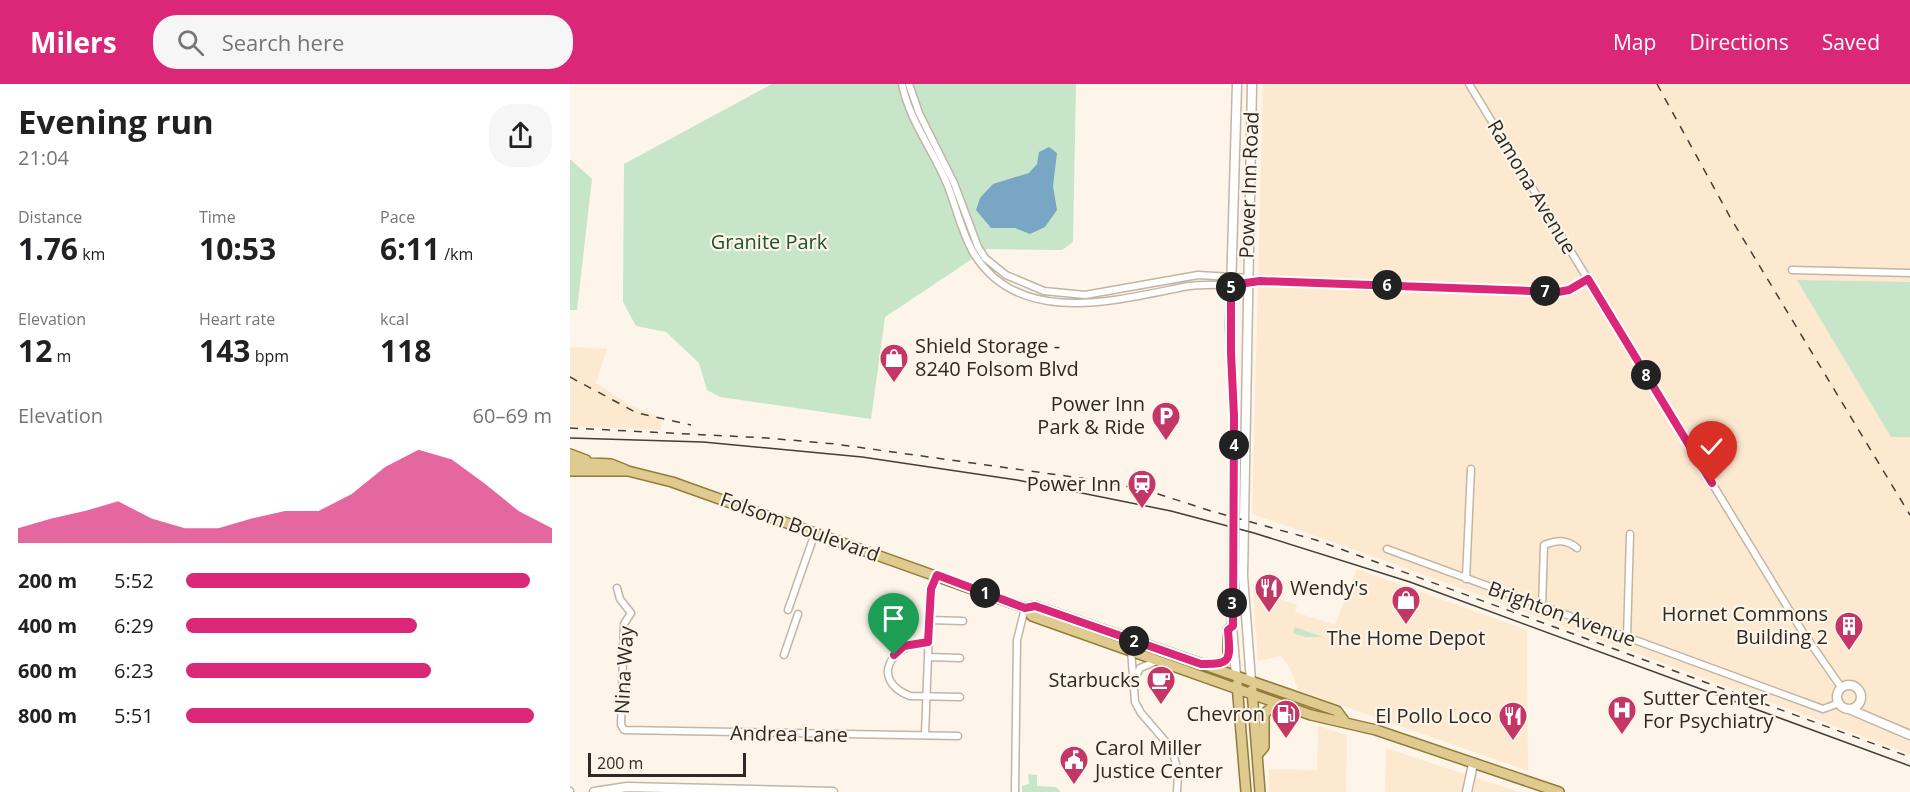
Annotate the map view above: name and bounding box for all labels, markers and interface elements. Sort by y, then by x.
search box [153,15,573,69]
text: Milers [30,23,117,61]
icon: search [174,26,207,59]
text: Search here [222,27,344,57]
text: Map [1613,28,1656,56]
text: Directions [1689,28,1789,56]
text: Saved [1822,28,1880,56]
text: Evening run [18,99,214,144]
button: share [489,104,552,167]
street label: Power Inn Road [1232,111,1265,259]
street label: Ramona Avenue [1482,115,1583,259]
text: 21:04 [18,144,69,171]
text: Distance [18,206,82,228]
text: Time [199,206,236,228]
text: Pace [380,206,415,228]
text: 1.76 [18,228,78,269]
text: 10:53 [199,228,276,269]
text: 6:11 [380,228,440,269]
park label: Granite Park [711,228,828,255]
text: km [78,243,105,265]
text: /km [440,243,473,265]
pin: 6 [1372,270,1402,300]
pin: 5 [1216,272,1246,302]
text: 6 [1382,274,1392,296]
text: 5 [1226,276,1236,298]
pin: 7 [1530,276,1560,306]
text: 7 [1540,280,1550,302]
text: Elevation [18,308,86,330]
text: Heart rate [199,308,275,330]
text: kcal [380,308,409,330]
text: 12 [18,330,52,371]
text: 143 [199,330,250,371]
text: 118 [380,330,431,371]
place label: Shield Storage - 8240 Folsom Blvd [915,332,1079,382]
shop icon: Shield Storage - 8240 Folsom Blvd [878,342,910,384]
text: m [52,345,71,367]
text: bpm [250,345,289,367]
pin: 8 [1631,360,1661,390]
text: 8 [1641,364,1651,386]
place label: Power Inn Park & Ride [1037,390,1145,440]
parking icon: Power Inn Park & Ride [1150,400,1182,442]
text: Elevation [18,402,103,429]
text: 60–69 m [473,402,552,429]
pin [1686,421,1737,483]
pin: 4 [1219,430,1249,460]
icon: check [1695,430,1728,463]
text: 4 [1229,434,1239,456]
station icon: Power Inn [1126,468,1158,510]
place label: Power Inn [1027,470,1121,497]
street label: Folsom Boulevard [717,485,884,568]
text: 200 m [18,567,77,594]
text: 5:52 [114,567,154,594]
restaurant icon: Wendy's [1253,572,1285,614]
place label: Wendy's [1290,574,1368,601]
street label: Brighton Avenue [1484,574,1640,653]
pin: 1 [970,578,1000,608]
text: 1 [980,582,990,604]
shop icon: The Home Depot [1390,584,1422,626]
pin: 3 [1217,588,1247,618]
text: 3 [1227,592,1237,614]
pin [868,593,919,655]
place label: Hornet Commons Building 2 [1662,600,1828,650]
icon: arrive [877,602,910,635]
building icon: Hornet Commons Building 2 [1833,610,1865,652]
text: 400 m [18,612,77,639]
text: 6:29 [114,612,154,639]
street label: Nina Way [608,624,639,715]
place label: The Home Depot [1327,624,1485,651]
pin: 2 [1119,626,1149,656]
text: 2 [1129,630,1139,652]
text: 600 m [18,657,77,684]
text: 6:23 [114,657,154,684]
cafe icon: Starbucks [1145,664,1177,706]
place label: Starbucks [1048,666,1140,693]
place label: Sutter Center For Psychiatry [1643,684,1775,734]
hospital icon: Sutter Center For Psychiatry [1606,694,1638,736]
fuel station icon: Chevron [1270,698,1302,740]
place label: Chevron [1186,700,1265,727]
restaurant icon: El Pollo Loco [1497,700,1529,742]
text: 800 m [18,702,77,729]
text: 5:51 [114,702,154,729]
place label: El Pollo Loco [1375,702,1492,729]
street label: Andrea Lane [730,719,848,748]
place label: Carol Miller Justice Center [1093,734,1223,784]
public building icon: Carol Miller Justice Center [1058,744,1090,786]
scale bar [588,750,746,778]
text: 200 m [597,752,643,774]

